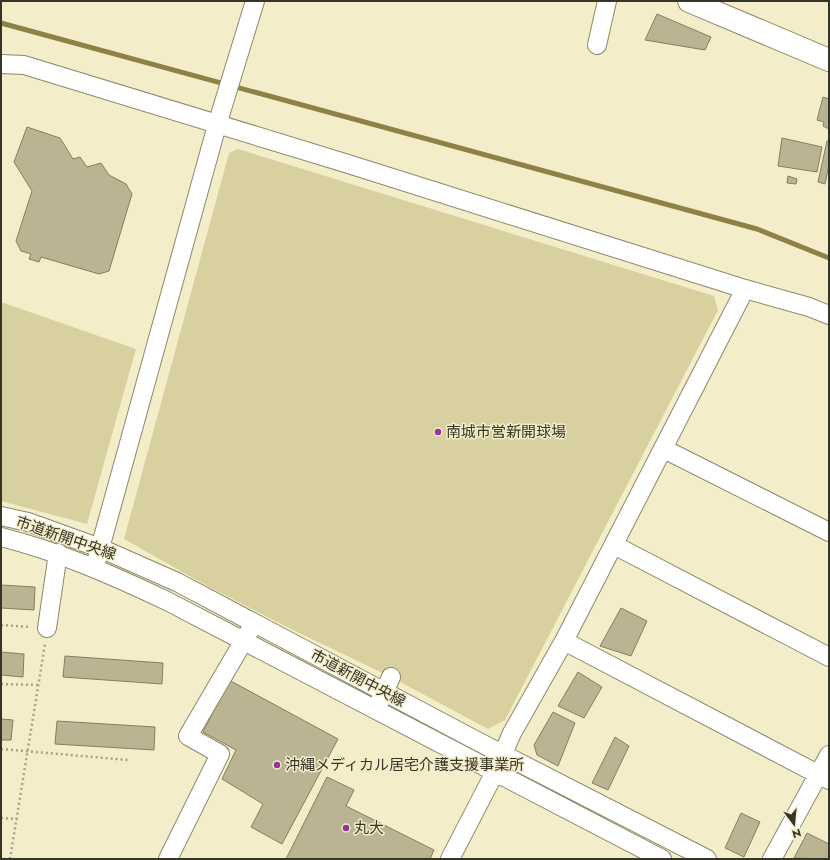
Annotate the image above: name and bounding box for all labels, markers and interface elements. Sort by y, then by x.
place label: 南城市営新開球場 [446,421,566,443]
marker: 南城市営新開球場 [433,427,443,437]
street label: 市道新開中央線 [13,511,119,565]
street label: 市道新開中央線 [306,644,410,712]
place label: 沖縄メディカル居宅介護支援事業所 [285,754,524,776]
marker: 沖縄メディカル居宅介護支援事業所 [272,760,282,770]
north arrow [774,804,814,844]
place label: 丸大 [354,817,384,839]
marker: 丸大 [341,823,351,833]
text: N [790,825,803,843]

